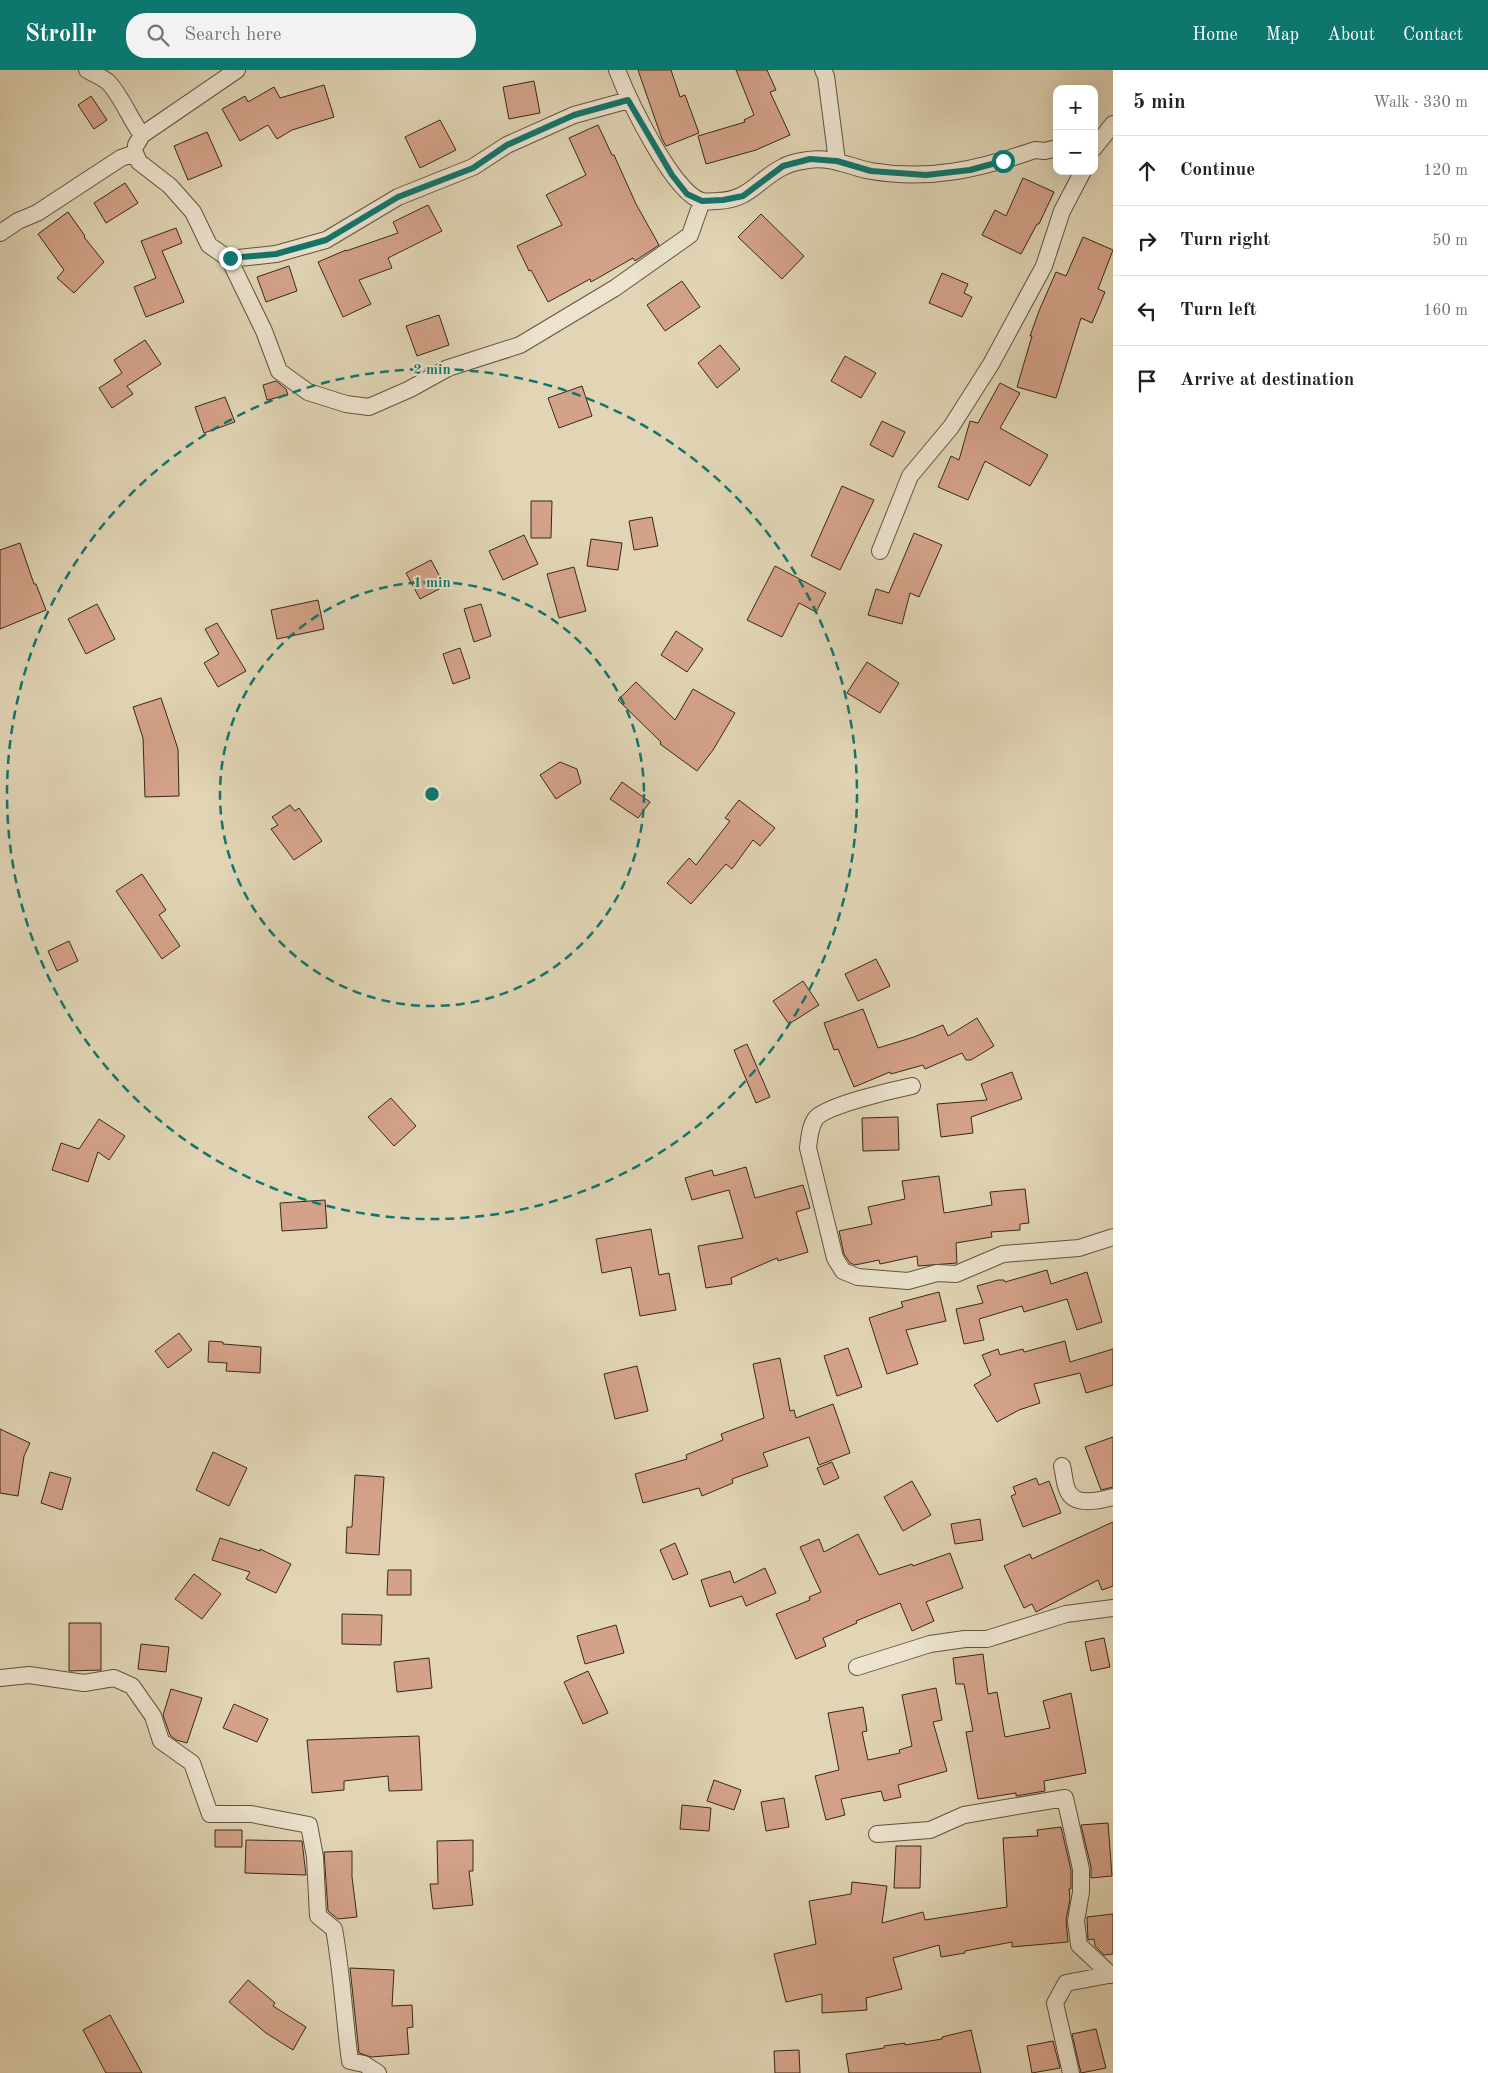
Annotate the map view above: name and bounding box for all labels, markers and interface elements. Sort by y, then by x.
search box [126,13,476,58]
icon: search [144,21,172,49]
text: Strollr [25,23,96,47]
text: Search here [184,26,282,45]
text: Home [1192,26,1238,44]
text: Map [1266,26,1299,44]
text: About [1327,26,1375,44]
text: Contact [1403,26,1463,44]
map controls [1053,85,1098,175]
button: + [1053,85,1098,130]
text: 5 min [1133,92,1186,113]
text: Walk · 330 m [1373,95,1468,111]
button: − [1053,130,1098,175]
route start [992,150,1015,173]
icon: ahead [1133,157,1161,185]
text: Continue [1180,161,1255,180]
text: 120 m [1423,163,1468,179]
icon: right [1133,227,1161,255]
text: Turn right [1180,231,1270,250]
text: 50 m [1432,233,1468,249]
route end [219,247,242,270]
icon: left [1133,297,1161,325]
text: Turn left [1180,301,1257,320]
text: 160 m [1423,303,1468,319]
text: 2 min [413,363,451,378]
icon: arrive [1133,367,1161,395]
text: Arrive at destination [1180,371,1354,390]
text: 1 min [413,576,451,591]
centre of rings [423,785,441,803]

